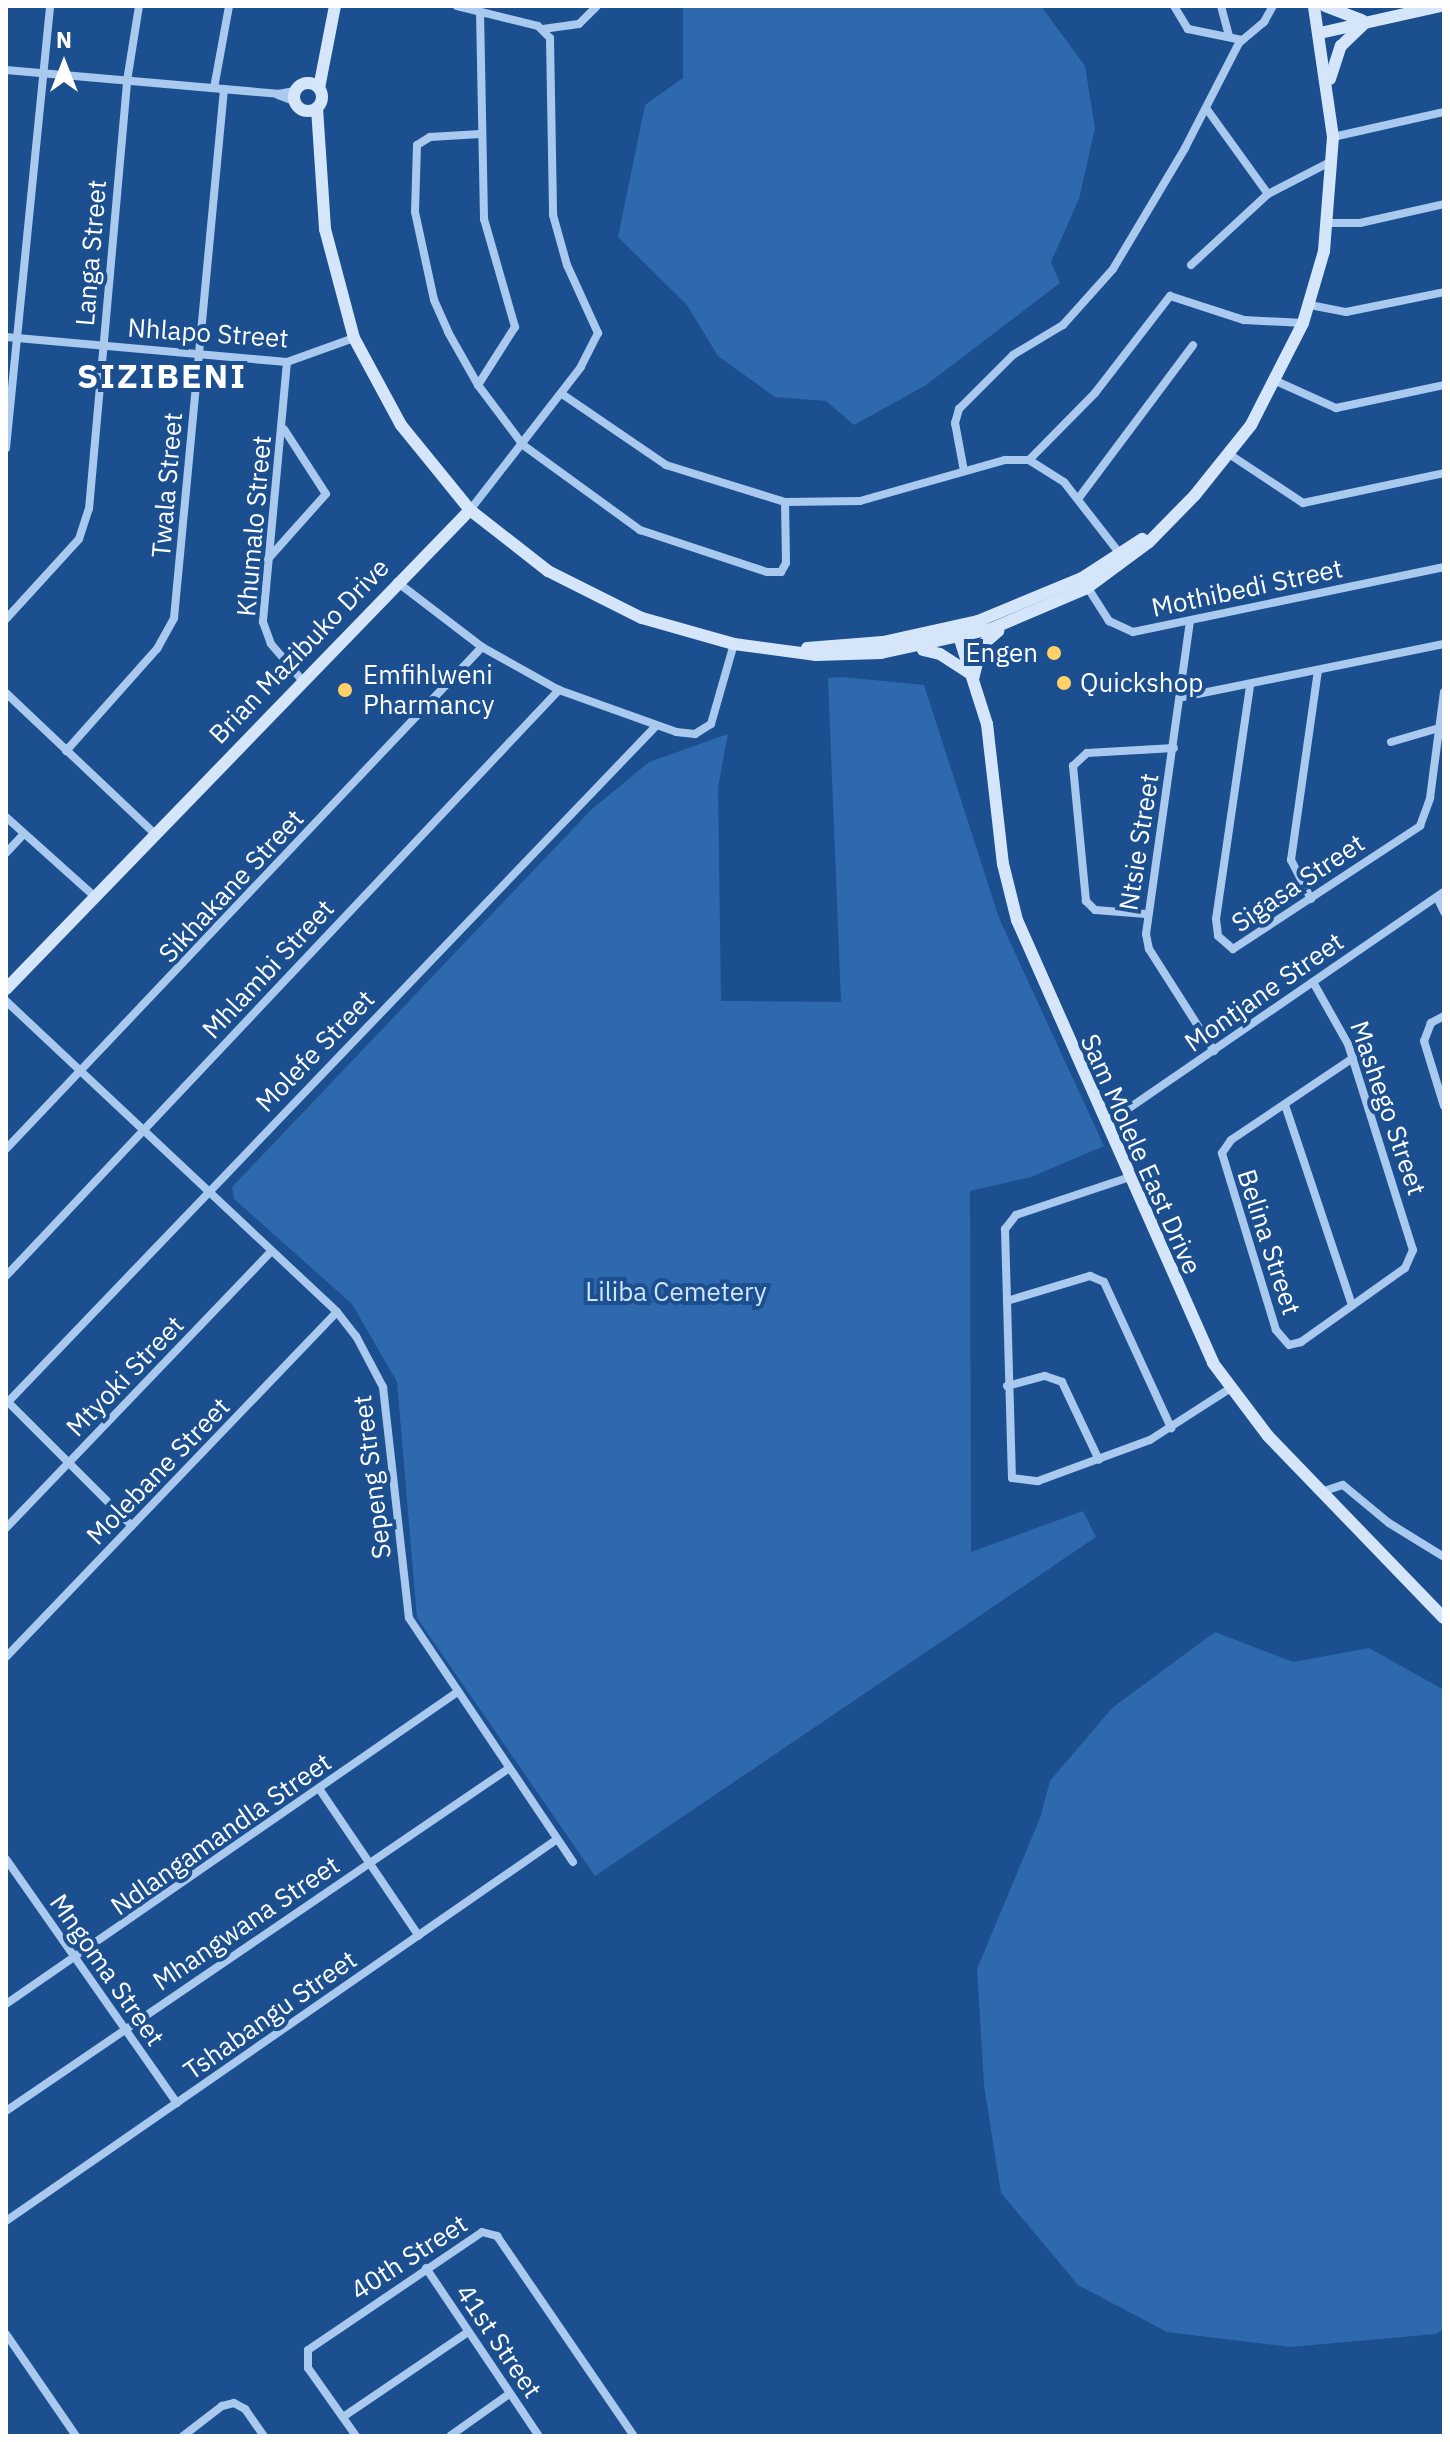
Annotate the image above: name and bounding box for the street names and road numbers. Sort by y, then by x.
street label: Langa Street [69,179,113,327]
street label: Nhlapo Street [127,312,289,354]
street label: Twala Street [145,411,189,559]
street label: Khumalo Street [231,434,277,618]
street label: Brian Mazibuko Drive [203,552,395,750]
street label: Mothibedi Street [1149,553,1345,623]
street label: Ntsie Street [1113,771,1165,913]
street label: Sikhakane Street [152,803,310,969]
street label: Sigasa Street [1226,827,1370,939]
street label: Mhlambi Street [196,893,340,1045]
street label: Montjane Street [1179,926,1349,1058]
street label: Molefe Street [249,984,381,1118]
street label: Mashego Street [1344,1017,1432,1199]
street label: Sam Molele East Drive [1074,1029,1208,1279]
street label: Belina Street [1231,1165,1307,1319]
street label: Mtyoki Street [60,1309,190,1443]
street label: Molebane Street [80,1391,236,1551]
street label: Sepeng Street [346,1393,398,1561]
street label: Ndlangamandla Street [105,1746,337,1922]
street label: Mhangwana Street [147,1849,345,1997]
street label: Mngoma Street [43,1888,171,2052]
street label: Tshabangu Street [178,1944,362,2086]
street label: 40th Street [345,2208,473,2306]
street label: 41st Street [450,2278,548,2404]

